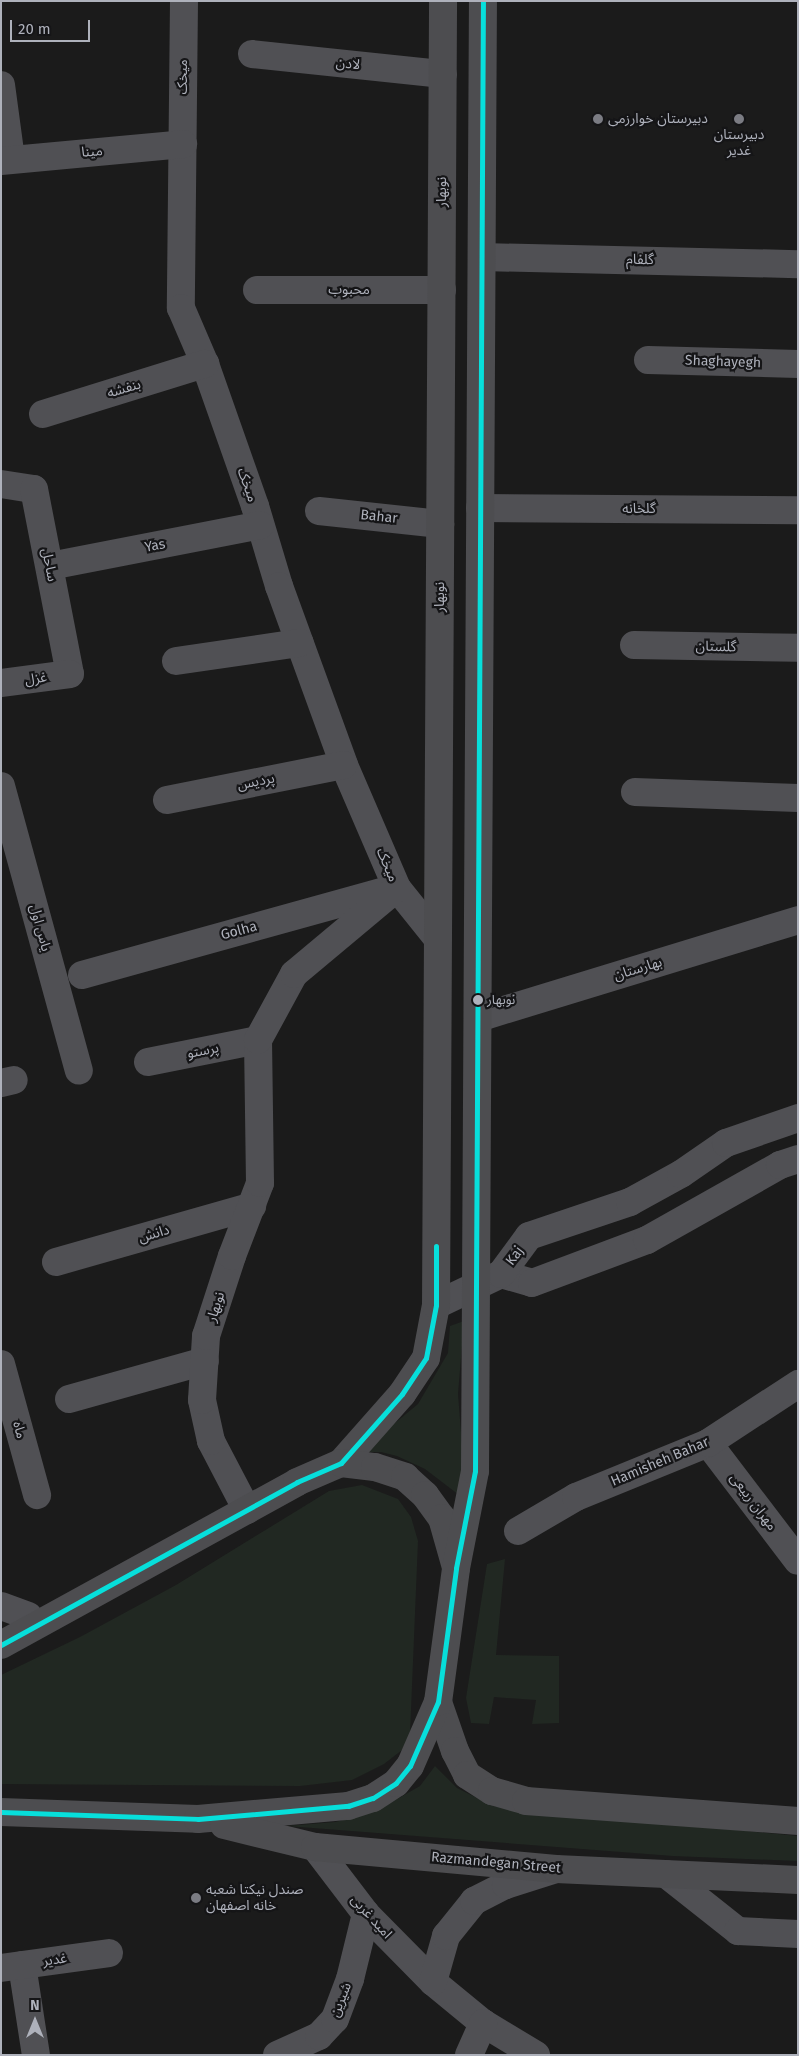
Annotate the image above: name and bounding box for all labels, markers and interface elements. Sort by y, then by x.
scale bar [12,10,92,42]
text: 20 m [18,20,51,38]
street label: لادن [335,54,361,74]
street label: میخک [175,59,191,95]
place label: دبیرستان خوارزمی [608,111,708,127]
marker: دبیرستان خوارزمی [592,113,604,125]
marker: دبیرستان غدیر [733,113,745,125]
place label: دبیرستان غدیر [714,127,764,160]
street label: مینا [81,143,103,161]
street label: نوبهار [434,177,450,207]
street label: گلفام [626,251,654,269]
street label: محبوب [328,282,370,298]
street label: Shaghayegh [685,352,761,372]
street label: بنفشه [105,376,143,402]
street label: میخک [233,466,261,504]
street label: گلخانه [622,501,656,517]
street label: Bahar [360,507,398,527]
street label: Yas [143,536,167,556]
street label: ساحل [38,547,60,583]
street label: نوبهار [432,582,448,612]
street label: گلستان [695,638,737,656]
street label: غزل [24,669,48,689]
street label: پردیس [236,770,276,794]
street label: میخک [372,846,402,884]
street label: یاس اول [26,903,54,953]
street label: Golha [219,918,259,944]
street label: بهارستان [612,954,664,984]
place label: نوبهار [487,992,515,1008]
marker: نوبهار [473,995,483,1005]
street label: پرستو [186,1040,220,1062]
street label: دانش [137,1222,171,1246]
street label: Kaj [502,1243,528,1269]
street label: نوبهار [203,1290,229,1324]
street label: ماه [9,1420,29,1440]
street label: Hamisheh Bahar [609,1434,711,1490]
street label: مهران ربیعی [726,1470,780,1534]
street label: Razmandegan Street [430,1849,562,1877]
place label: صندل نیکتا شعبه خانه اصفهان [206,1882,303,1914]
marker: صندل نیکتا شعبه خانه اصفهان [190,1892,202,1904]
street label: امید غربی [347,1892,395,1942]
street label: غدیر [42,1950,68,1970]
street label: شیرین [327,1980,355,2020]
north arrow [10,1996,60,2046]
text: N [30,1997,40,2014]

